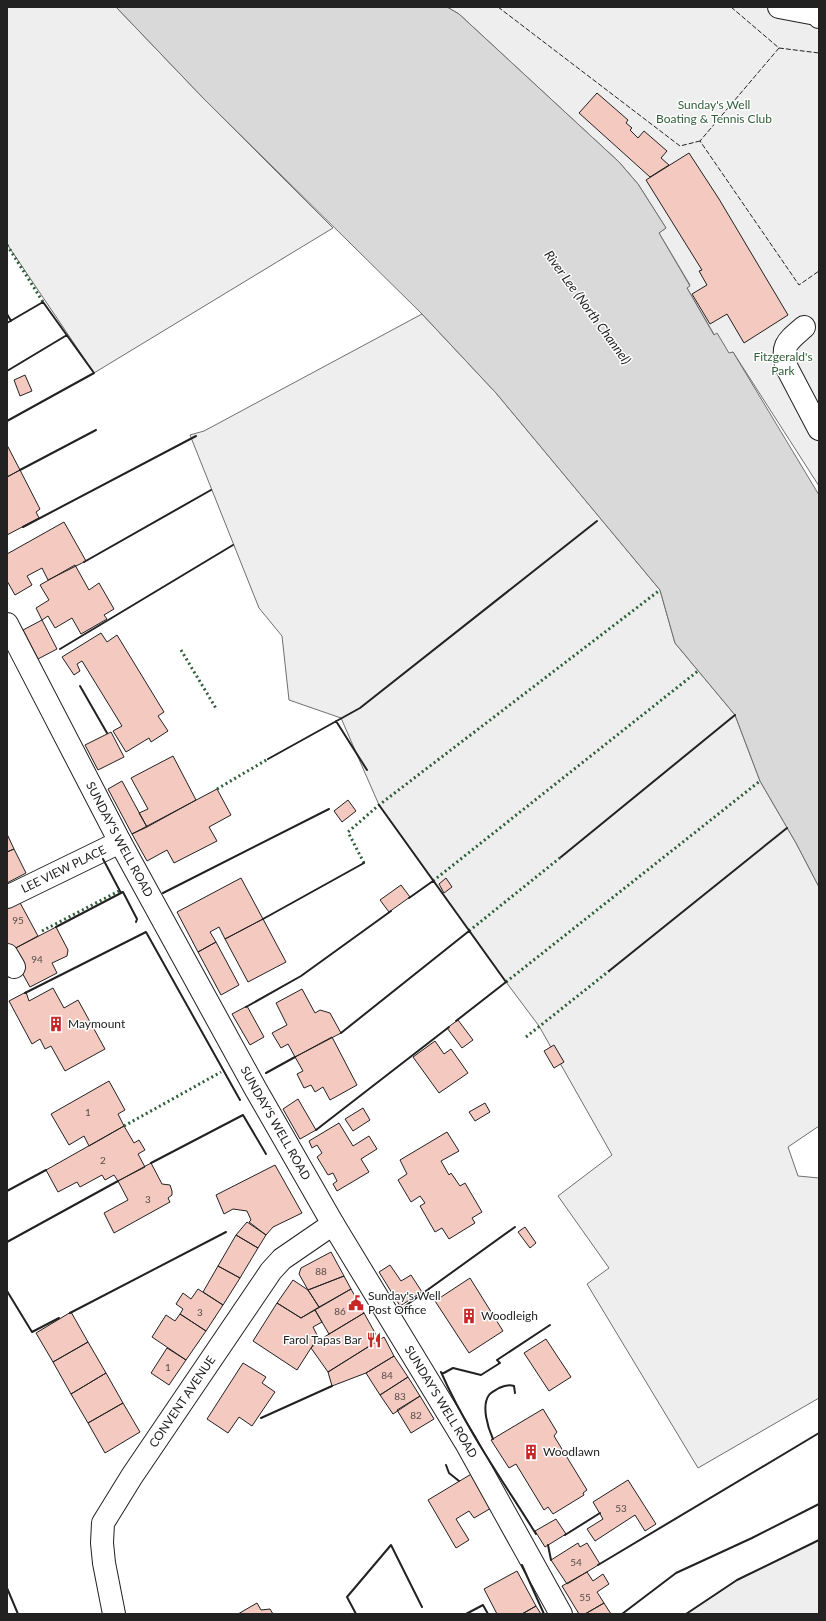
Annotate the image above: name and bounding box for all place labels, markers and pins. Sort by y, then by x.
building icon: Maymount [47,1015,65,1033]
place label: Maymount [68,1016,126,1031]
place label: Sunday's Well Post Office [368,1288,441,1317]
public building icon: Sunday's Well Post Office [347,1294,365,1312]
building icon: Woodleigh [460,1307,478,1325]
place label: Woodleigh [481,1308,538,1323]
restaurant icon: Farol Tapas Bar [365,1331,383,1349]
place label: Farol Tapas Bar [283,1332,363,1347]
building icon: Woodlawn [522,1443,540,1461]
place label: Woodlawn [543,1444,600,1459]

